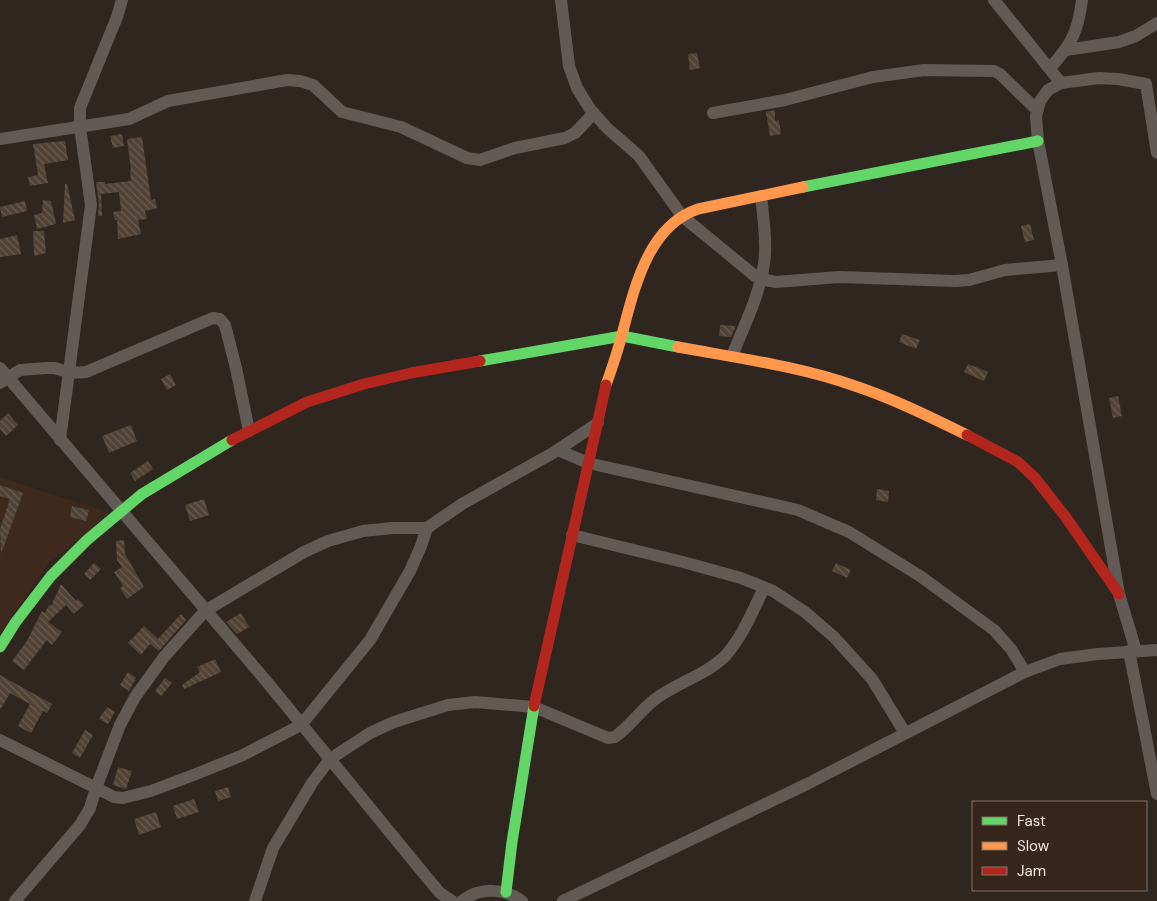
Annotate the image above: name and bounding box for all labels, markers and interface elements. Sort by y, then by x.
legend [972,801,1147,891]
text: Fast [1017,811,1046,831]
text: Slow [1017,836,1050,856]
text: Jam [1017,861,1046,881]

